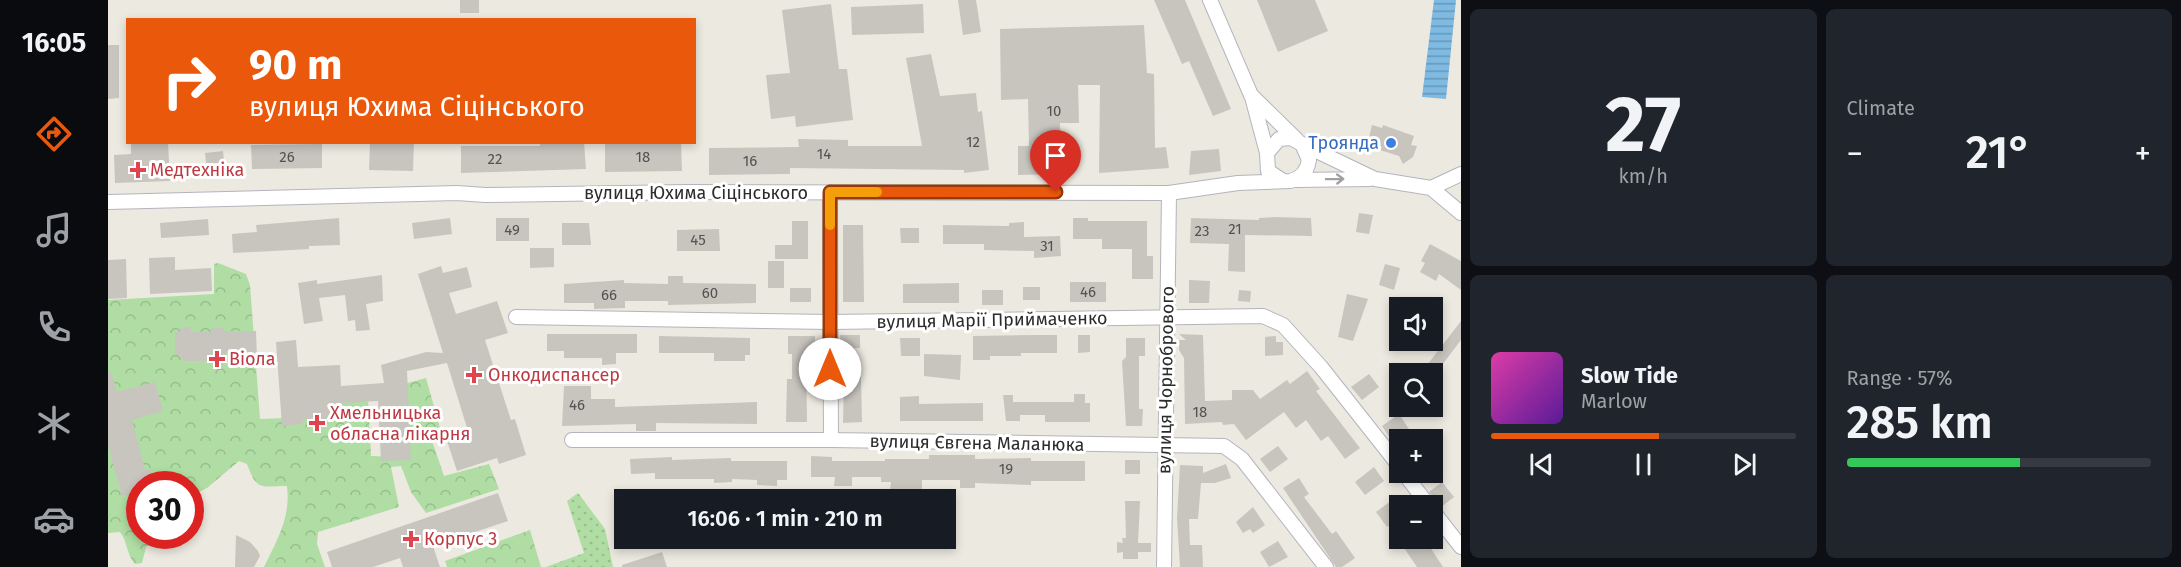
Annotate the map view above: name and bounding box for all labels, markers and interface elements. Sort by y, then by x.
text: 16:05 [22,27,86,59]
text: 90 m [249,40,343,90]
icon: right [150,42,228,120]
text: 27 [1605,78,1681,172]
text: вулиця Юхима Сіцінського [249,91,585,123]
text: Climate [1847,96,1915,120]
house number: 10 [1047,102,1061,120]
icon: directions [33,113,75,155]
text: 21° [1966,126,2032,180]
pin [1030,130,1081,192]
place label: Троянда [1308,132,1379,154]
house number: 12 [966,133,980,151]
text: − [1847,134,1863,174]
text: + [2135,134,2151,174]
marker: Троянда [1384,136,1398,150]
icon: arrive [1039,139,1072,172]
house number: 14 [817,145,831,163]
house number: 26 [279,148,295,166]
house number: 18 [636,148,650,166]
house number: 22 [488,150,502,168]
house number: 16 [743,152,757,170]
place label: Медтехніка [150,159,244,181]
marker: Медтехніка [131,163,145,177]
text: km/h [1619,164,1668,188]
one-way arrow [1325,173,1345,185]
street label: вулиця Юхима Сіцінського [584,182,808,204]
icon: music [33,209,75,251]
house number: 21 [1228,220,1242,238]
house number: 49 [504,221,520,239]
house number: 23 [1195,222,1209,240]
house number: 45 [690,231,706,249]
house number: 31 [1040,237,1054,255]
house number: 46 [1080,283,1096,301]
house number: 60 [702,284,718,302]
house number: 66 [601,286,617,304]
street label: вулиця Чорнобрового [1153,286,1179,474]
map controls [1389,297,1443,549]
button: sound [1389,297,1443,351]
icon: phone [33,306,75,348]
street label: вулиця Марії Приймаченко [876,307,1108,333]
position arrow [798,337,862,401]
place label: Віола [229,348,276,370]
marker: Віола [210,352,224,366]
text: Slow Tide [1581,362,1678,389]
button: search [1389,363,1443,417]
place label: Онкодиспансер [488,364,620,386]
marker: Онкодиспансер [465,366,483,384]
text: Range · 57% [1847,366,1953,390]
text: Marlow [1581,389,1647,413]
house number: 46 [569,396,585,414]
text: 285 km [1847,396,1993,450]
icon: climate [33,402,75,444]
place label: Хмельницька обласна лікарня [330,402,470,445]
house number: 18 [1193,403,1207,421]
marker: Хмельницька обласна лікарня [308,414,326,432]
button: + [1389,429,1443,483]
street label: вулиця Євгена Маланюка [869,430,1085,456]
icon: previous [1525,448,1558,481]
icon: pause [1627,448,1660,481]
icon: next [1728,448,1761,481]
house number: 19 [999,460,1013,478]
speed limit sign: 30 [126,471,204,549]
button: − [1389,495,1443,549]
icon: car [33,498,75,540]
text: 16:06 · 1 min · 210 m [687,505,883,532]
place label: Корпус 3 [424,528,497,550]
marker: Корпус 3 [402,530,420,548]

